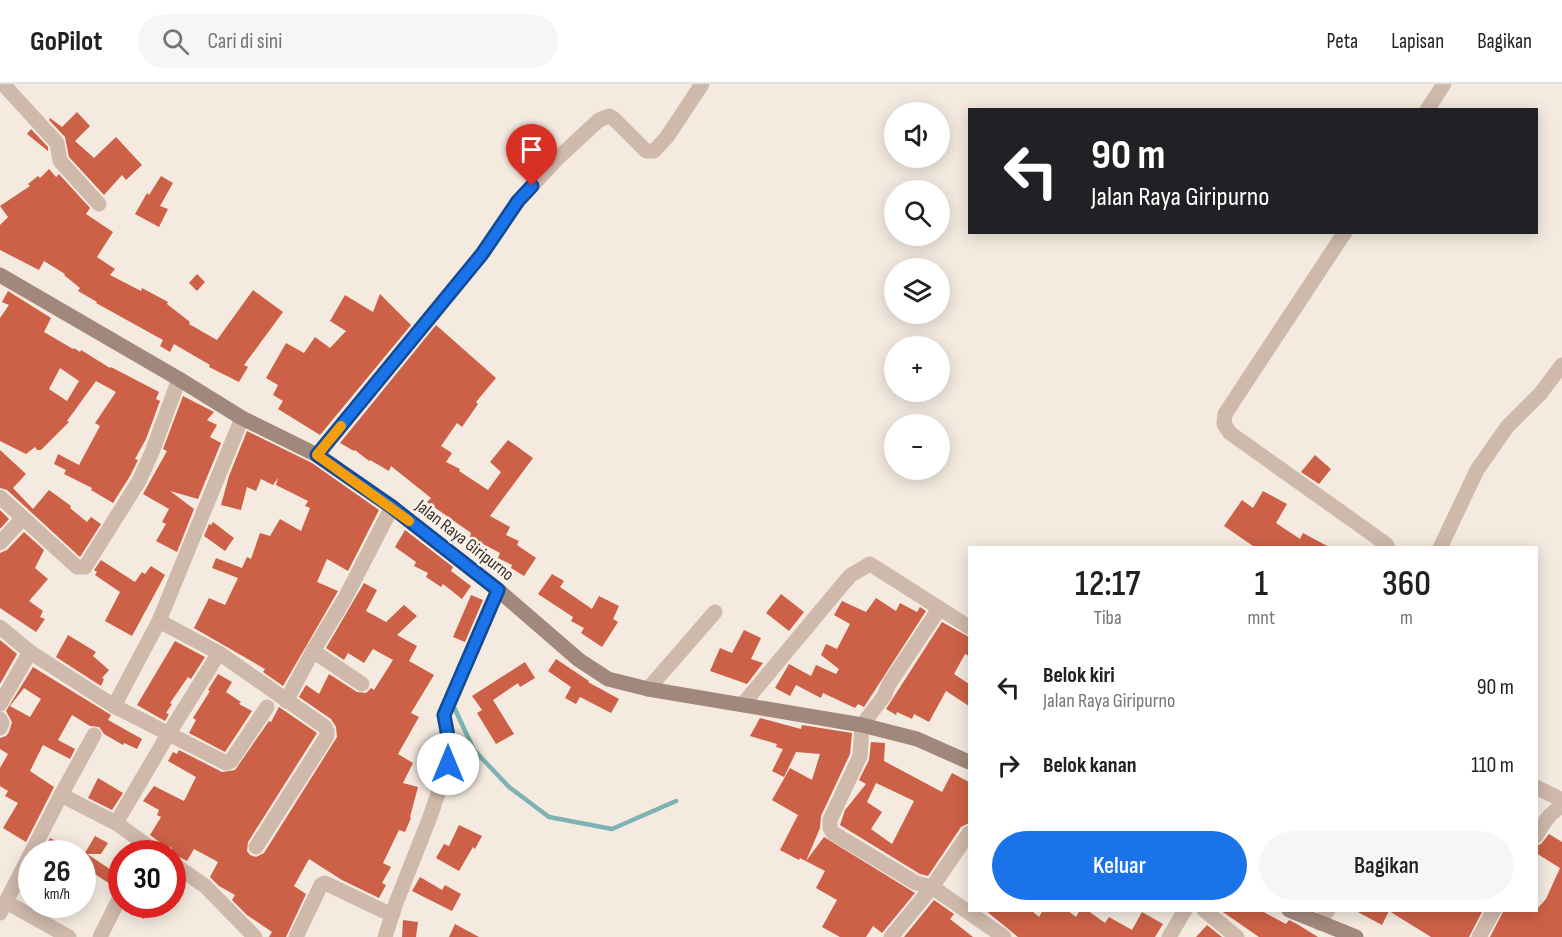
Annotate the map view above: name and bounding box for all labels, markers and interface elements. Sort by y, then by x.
search box [138,14,558,68]
text: GoPilot [30,25,102,58]
icon: search [159,25,192,58]
text: Cari di sini [207,28,282,55]
text: Peta [1327,29,1358,54]
text: Lapisan [1391,29,1444,54]
text: Bagikan [1477,29,1532,54]
map controls [884,102,950,480]
button: sound [884,102,950,168]
pin [506,124,557,186]
text: 90 m [1091,130,1165,181]
icon: left [992,132,1070,210]
icon: arrive [515,133,548,166]
button: search [884,180,950,246]
text: Jalan Raya Giripurno [1091,181,1270,213]
button: layers [884,258,950,324]
button: + [884,336,950,402]
button: − [884,414,950,480]
street label: Jalan Raya Giripurno [411,495,518,585]
text: 12:17 [1075,563,1140,606]
text: 1 [1254,563,1268,606]
text: 360 [1382,563,1431,606]
text: Tiba [1094,606,1122,630]
text: mnt [1247,606,1275,630]
text: m [1400,606,1413,630]
text: Belok kiri [1043,662,1115,689]
icon: left [992,671,1025,704]
text: 90 m [1477,674,1514,701]
text: Jalan Raya Giripurno [1043,689,1175,713]
position arrow [416,732,480,796]
icon: right [992,749,1025,782]
text: Belok kanan [1043,752,1136,779]
text: 110 m [1471,752,1514,779]
button: Keluar [992,831,1247,900]
button: Bagikan [1259,831,1514,900]
speed limit sign: 30 [108,840,186,918]
text: 26 [43,854,71,890]
text: km/h [44,885,70,904]

